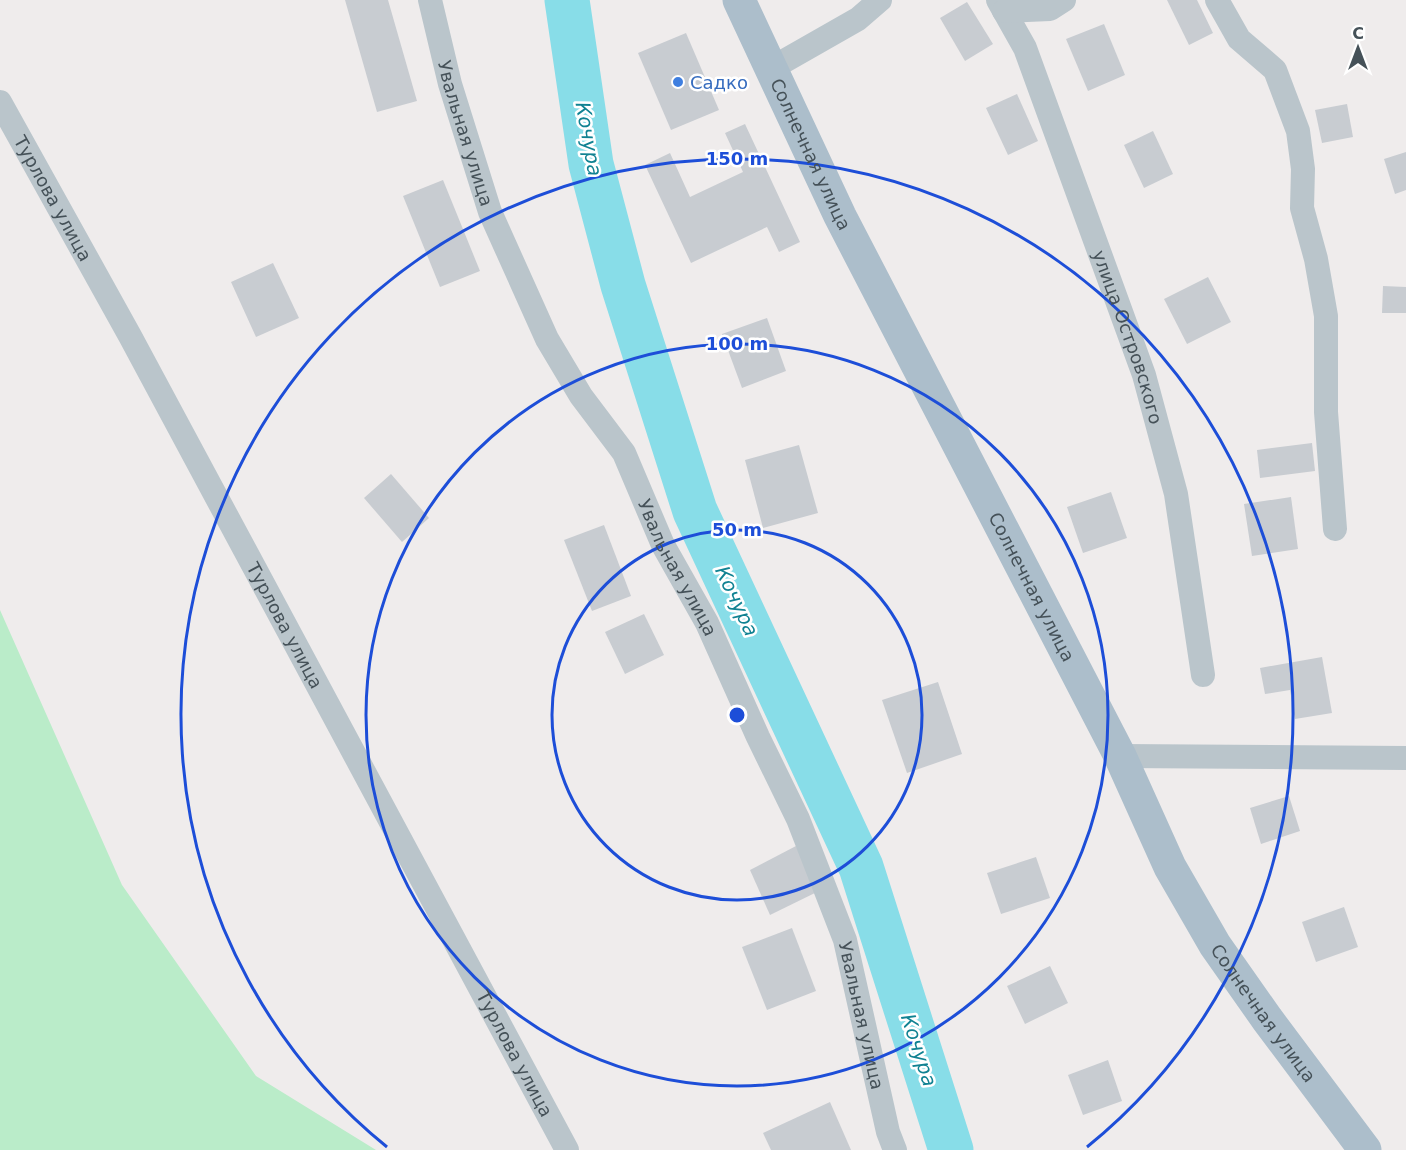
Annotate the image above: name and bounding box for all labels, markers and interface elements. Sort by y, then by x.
north arrow [1328,18,1388,78]
text: С [1352,24,1364,43]
street label: Увальная улица [434,58,498,209]
place label: Садко [690,72,748,93]
marker: Садко [671,75,685,89]
street label: Солнечная улица [767,75,856,233]
water label: Кочура [571,100,607,178]
street label: Турлова улица [10,131,97,265]
text: 150 m [706,148,768,169]
street label: улица Островского [1089,247,1167,426]
text: 100 m [706,333,768,354]
street label: Увальная улица [634,496,722,639]
street label: Солнечная улица [985,509,1080,665]
text: 50 m [712,519,762,540]
street label: Турлова улица [242,558,328,692]
water label: Кочура [710,562,764,640]
centre of rings [727,705,747,725]
street label: Увальная улица [835,939,889,1091]
street label: Солнечная улица [1207,940,1321,1086]
street label: Турлова улица [472,986,558,1120]
water label: Кочура [896,1011,942,1089]

